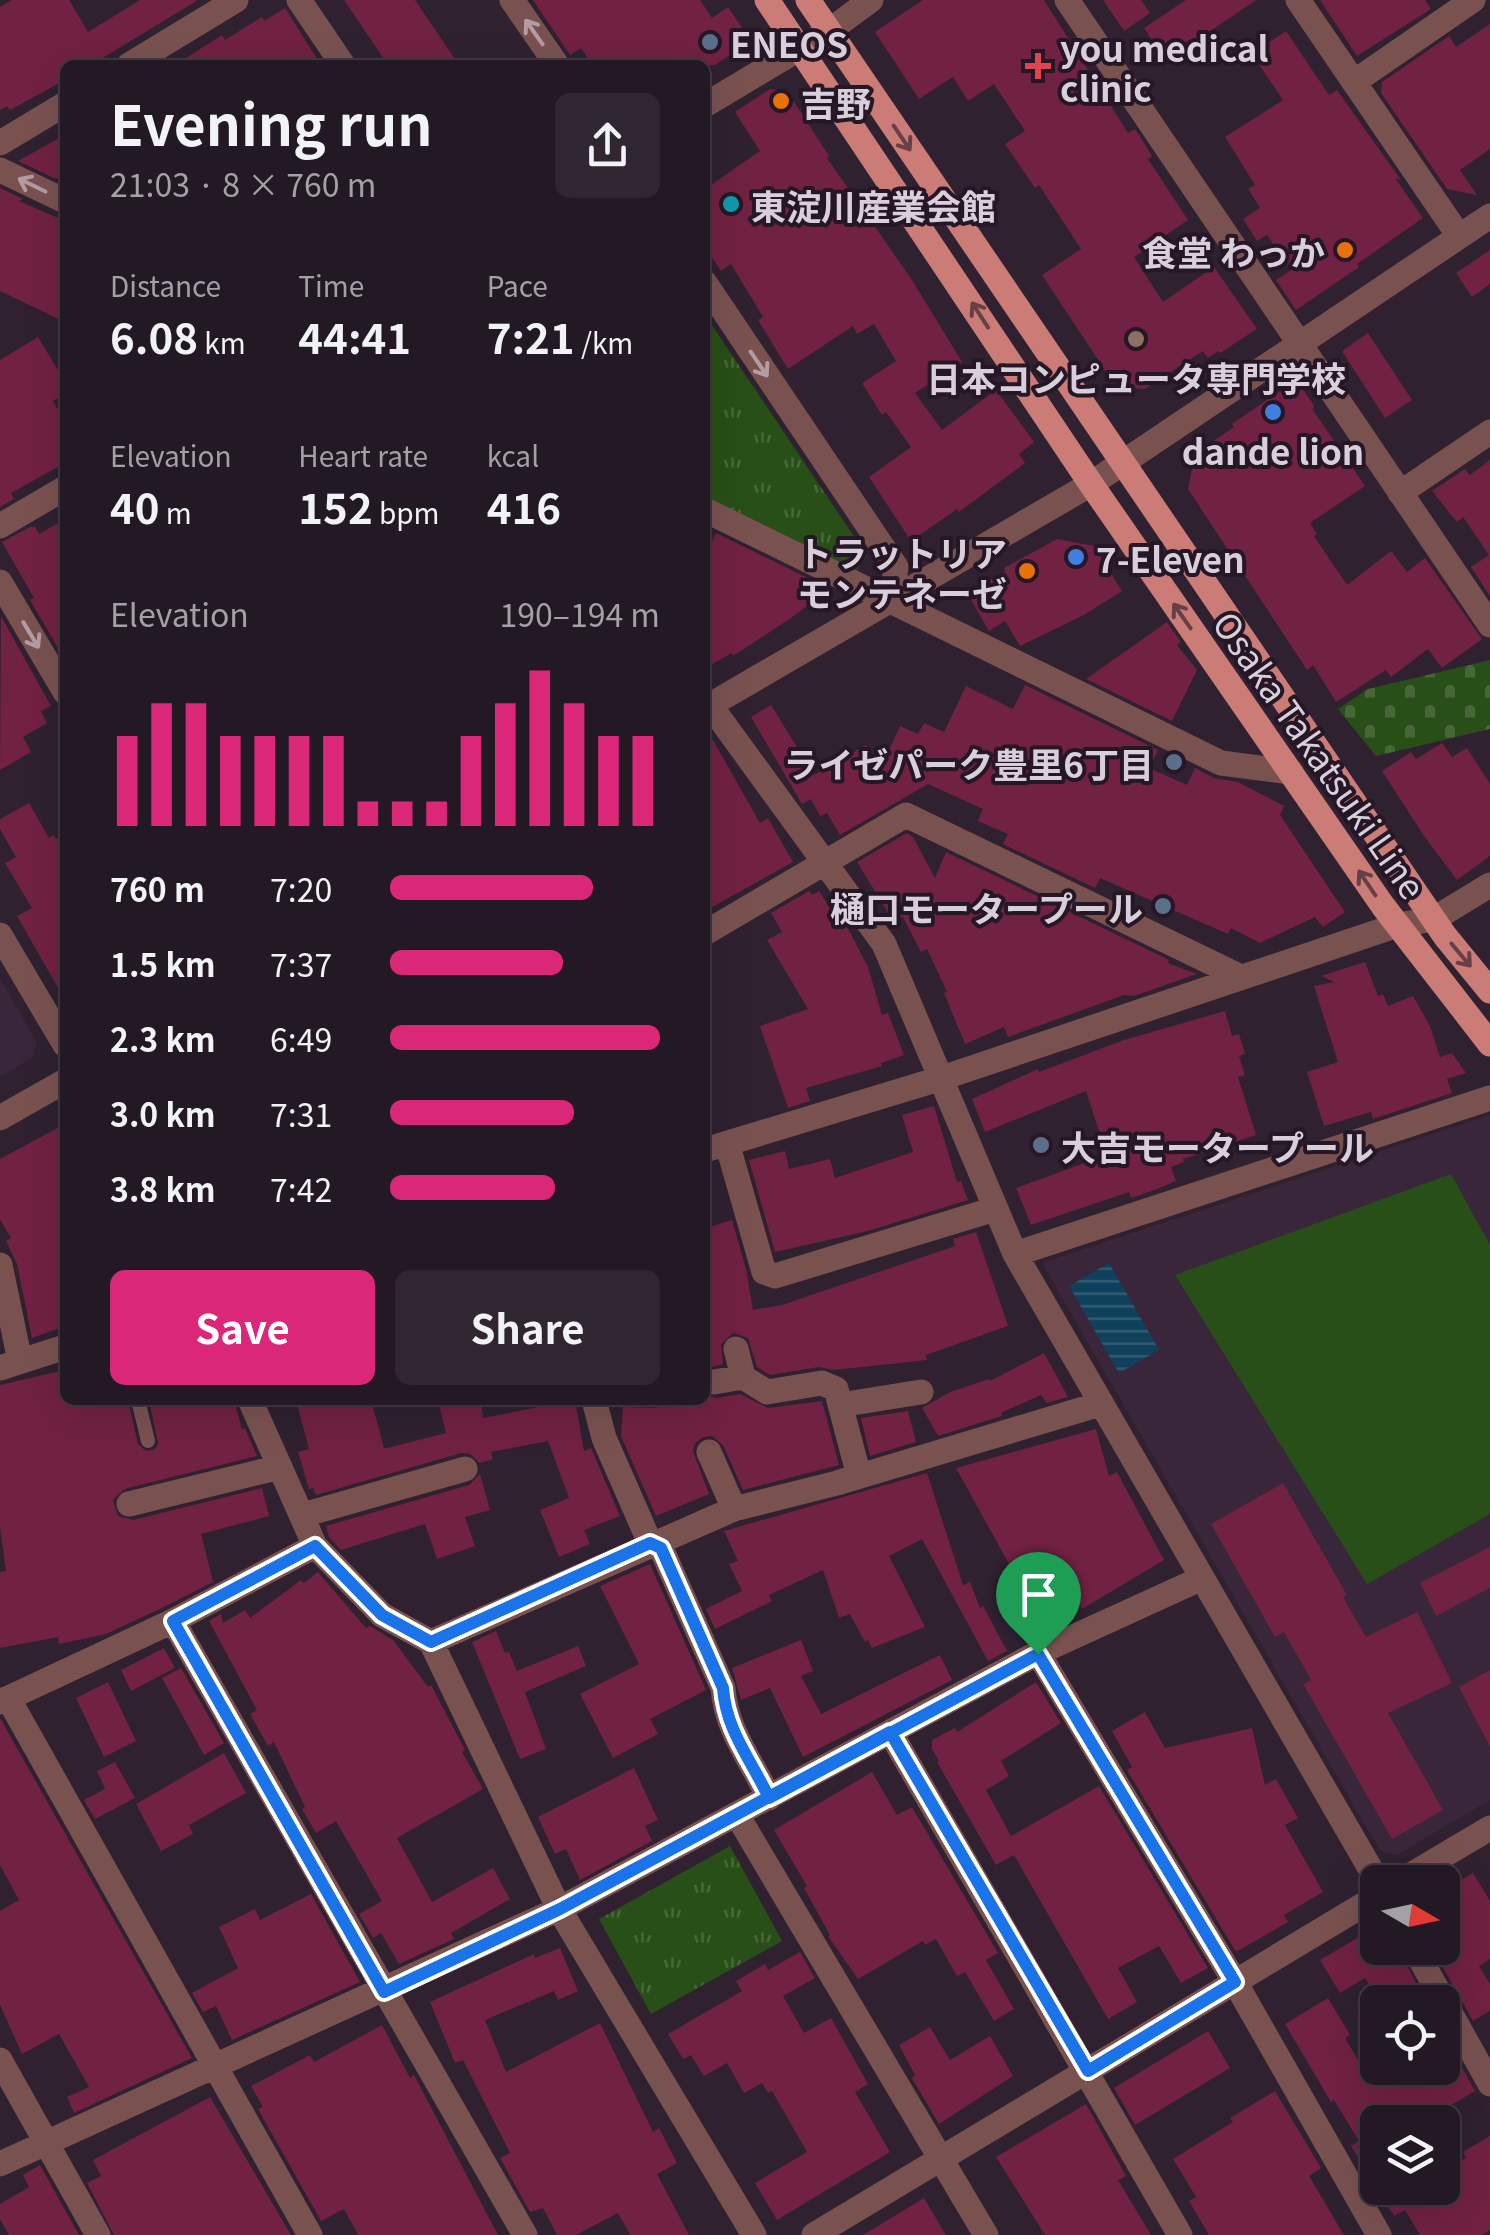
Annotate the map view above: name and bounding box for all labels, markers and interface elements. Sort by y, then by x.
place label: ENEOS [730,17,848,68]
one-way arrow [524,19,545,47]
place label: you medical clinic [1060,21,1269,112]
marker: ENEOS [699,31,721,53]
marker: you medical clinic [1025,53,1051,79]
place label: 吉野 [801,76,871,127]
text: Evening run [110,82,433,162]
marker: 吉野 [770,90,792,112]
button: share [555,93,660,198]
one-way arrow [891,124,912,152]
text: 21:03 · 8 × 760 m [110,160,376,206]
one-way arrow [18,175,48,194]
place label: 東淀川産業会館 [751,179,996,230]
marker: 東淀川産業会館 [720,193,742,215]
place label: 食堂 わっか [1142,225,1325,276]
marker: 食堂 わっか [1334,239,1356,261]
text: Distance [110,265,221,305]
text: Time [298,265,364,305]
text: Pace [487,265,548,305]
one-way arrow [970,302,991,330]
text: 6.08 [110,305,198,366]
text: 44:41 [298,305,411,366]
text: 7:21 [487,305,575,366]
text: km [198,322,246,362]
text: /km [575,322,633,362]
marker: 日本コンピュータ専門学校 [1125,328,1147,350]
one-way arrow [749,349,770,377]
place label: 日本コンピュータ専門学校 [926,351,1346,402]
marker: dande lion [1262,401,1284,423]
place label: dande lion [1182,424,1364,475]
text: Elevation [110,435,232,475]
text: Heart rate [298,435,428,475]
text: kcal [487,435,539,475]
text: 40 [110,475,160,536]
text: 152 [298,475,373,536]
text: 416 [487,475,561,536]
text: m [160,492,192,532]
text: bpm [373,492,440,532]
place label: トラットリア モンテネーゼ [797,526,1007,617]
place label: 7-Eleven [1096,532,1245,583]
marker: 7-Eleven [1065,546,1087,568]
marker: トラットリア モンテネーゼ [1016,560,1038,582]
text: Elevation [110,590,249,636]
text: 190–194 m [499,590,660,636]
street label: Osaka Takatsuki Line [1202,600,1440,908]
one-way arrow [1172,602,1193,630]
one-way arrow [21,620,41,649]
place label: ライゼパーク豊里6丁目 [783,737,1154,788]
marker: ライゼパーク豊里6丁目 [1163,751,1185,773]
text: 760 m [110,865,205,911]
text: 7:20 [270,865,332,911]
one-way arrow [1357,870,1378,897]
place label: 樋口モータープール [830,881,1143,932]
marker: 樋口モータープール [1152,895,1174,917]
text: 1.5 km [110,940,216,986]
text: 7:37 [270,940,332,986]
one-way arrow [1449,942,1471,968]
text: 2.3 km [110,1015,216,1061]
text: 6:49 [270,1015,332,1061]
text: 3.0 km [110,1090,216,1136]
text: 7:31 [270,1090,332,1136]
place label: 大吉モータープール [1061,1120,1374,1171]
marker: 大吉モータープール [1030,1134,1052,1156]
text: 3.8 km [110,1165,216,1211]
text: 7:42 [270,1165,332,1211]
button: Save [110,1270,375,1385]
button: Share [395,1270,660,1385]
pin [996,1552,1081,1655]
icon: arrive [1011,1567,1066,1622]
north arrow [1360,1865,1460,1965]
map controls [1360,1865,1460,2205]
button: locate [1360,1985,1460,2085]
button: layers [1360,2105,1460,2205]

